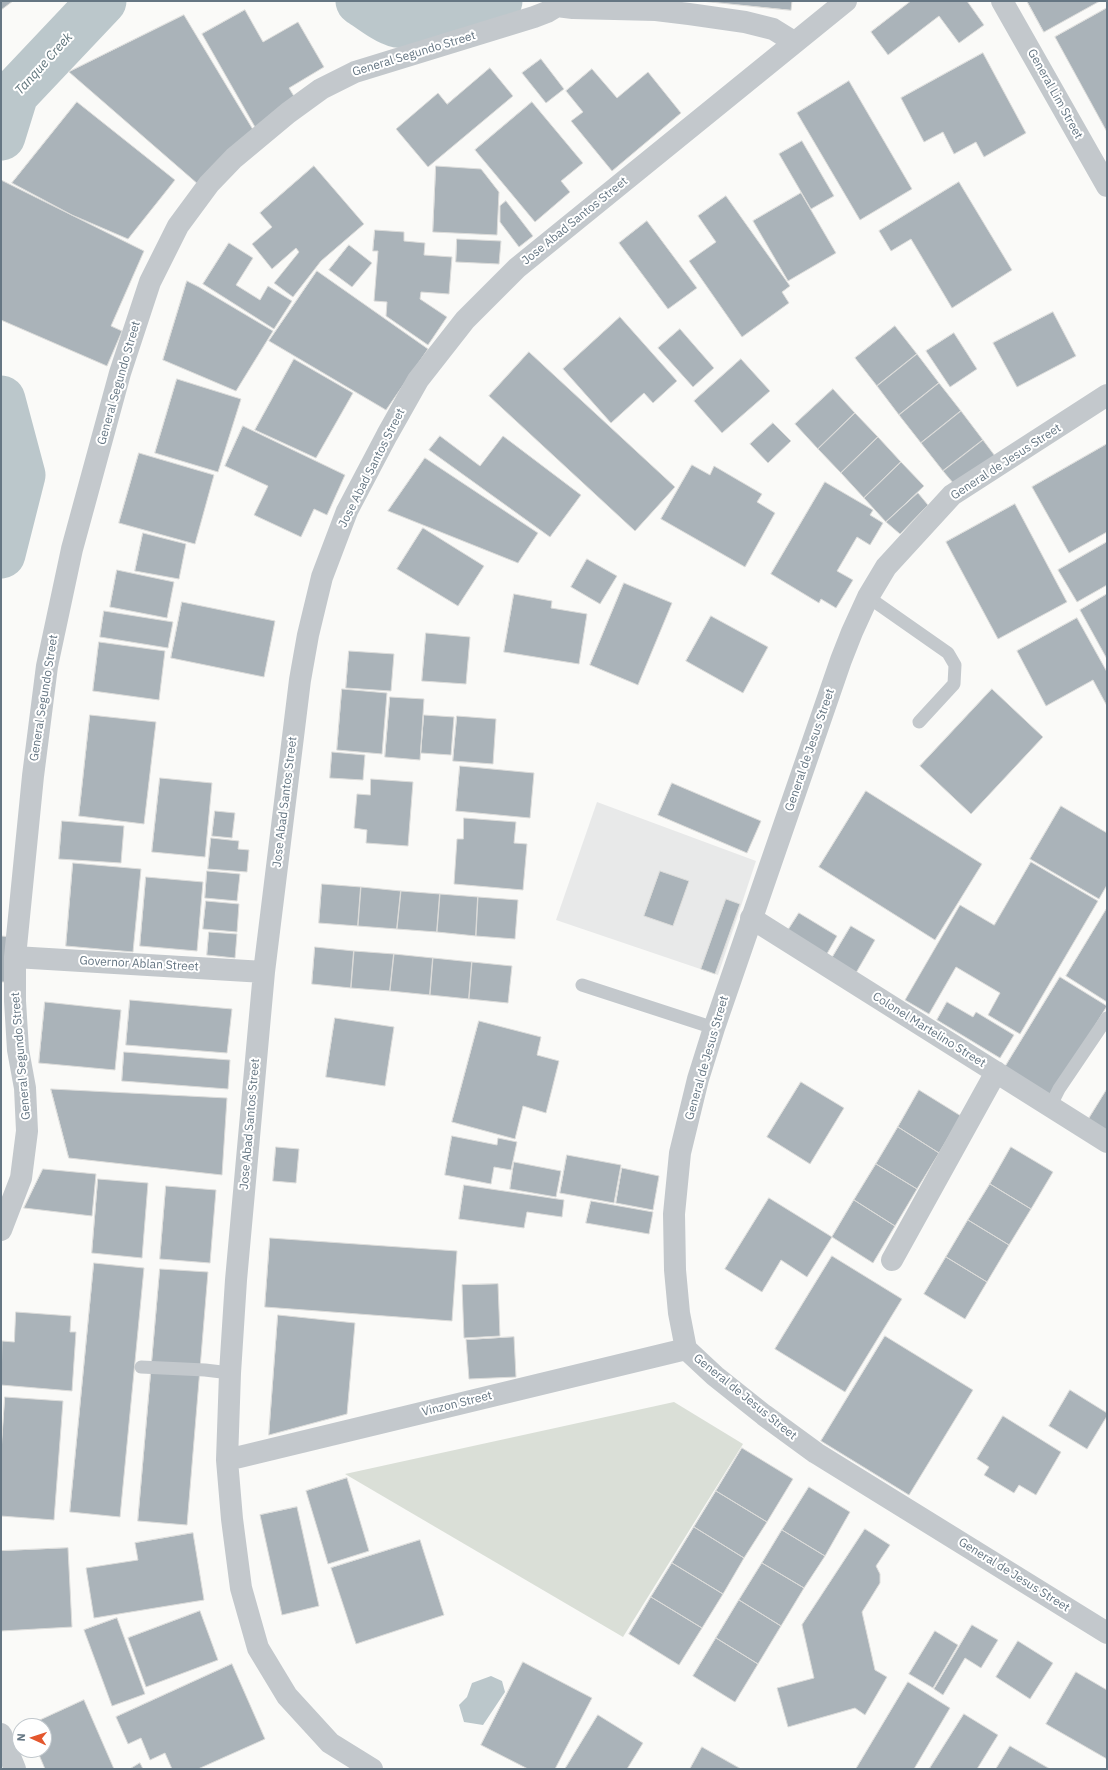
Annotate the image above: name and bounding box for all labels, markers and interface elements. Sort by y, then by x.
street label: General Segundo Street [351,28,477,80]
water label: Tanque Creek [12,30,76,98]
street label: General Lim Street [1024,47,1086,141]
street label: Jose Abad Santos Street [519,174,631,268]
street label: General Segundo Street [94,319,144,447]
street label: Jose Abad Santos Street [336,406,408,530]
street label: General de Jesus Street [948,421,1064,503]
street label: General Segundo Street [27,634,61,762]
street label: General de Jesus Street [782,687,838,813]
street label: Jose Abad Santos Street [270,736,300,868]
street label: Governor Ablan Street [79,954,199,974]
street label: Colonel Martelino Street [870,989,988,1071]
street label: General Segundo Street [8,992,34,1120]
street label: General de Jesus Street [682,994,732,1122]
street label: Jose Abad Santos Street [237,1058,263,1190]
street label: General de Jesus Street [691,1351,799,1443]
street label: Vinzon Street [420,1388,494,1420]
street label: General de Jesus Street [956,1535,1072,1615]
north arrow [12,1718,52,1758]
text: N [14,1733,28,1742]

